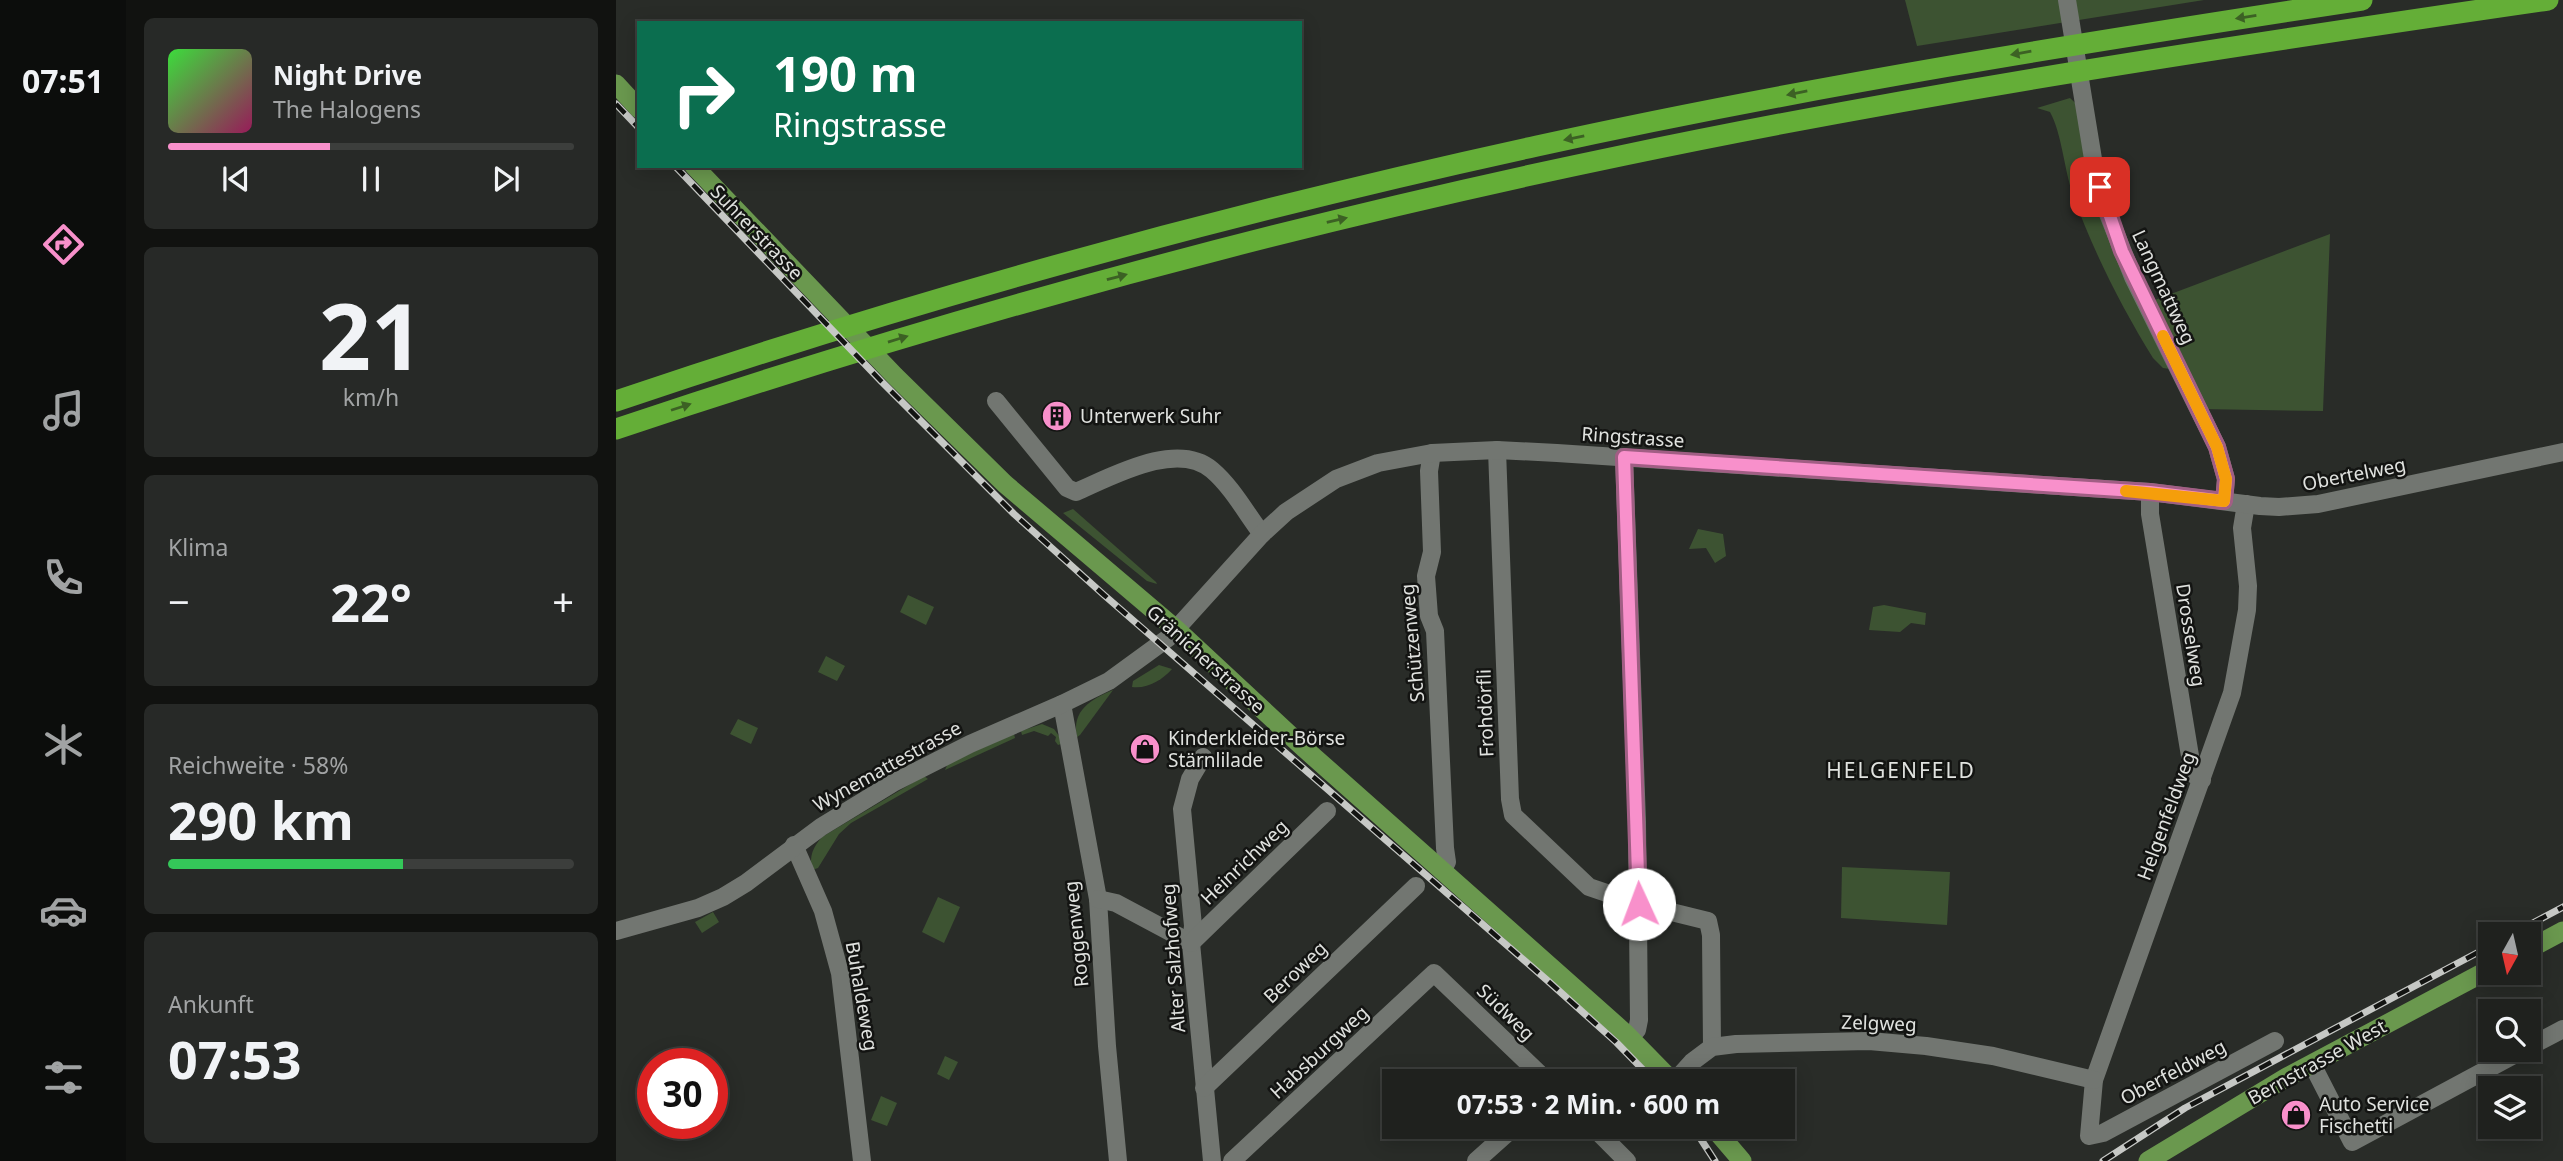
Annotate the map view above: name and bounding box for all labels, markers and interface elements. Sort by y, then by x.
one-way arrow [2235,12,2257,23]
text: 190 m [773,40,918,106]
one-way arrow [2010,48,2032,59]
icon: right [658,49,749,140]
text: Night Drive [273,57,422,93]
text: 07:51 [22,59,104,102]
one-way arrow [1786,88,1808,99]
text: The Halogens [273,93,421,125]
text: Ringstrasse [773,103,947,146]
one-way arrow [1563,133,1585,144]
pin [2070,157,2130,217]
icon: previous [217,160,255,198]
icon: pause [352,160,390,198]
icon: next [487,160,525,198]
icon: arrive [2081,168,2119,206]
street label: Suhrerstrasse [705,179,809,285]
one-way arrow [1326,214,1348,225]
icon: directions [39,220,88,269]
street label: Langmattweg [2126,226,2202,348]
one-way arrow [1106,271,1127,281]
text: 21 [319,273,423,397]
one-way arrow [888,334,909,344]
text: km/h [343,381,399,413]
icon: music [39,386,88,435]
building icon: Unterwerk Suhr [1040,399,1074,433]
one-way arrow [670,402,691,412]
place label: Unterwerk Suhr [1080,403,1222,429]
street label: Ringstrasse [1581,420,1685,454]
street label: Obertelweg [2300,451,2408,497]
text: Klima [168,531,229,563]
icon: phone [39,553,88,602]
text: 22° [330,566,412,637]
text: − [168,575,190,627]
text: + [552,575,574,627]
street label: Drosselweg [2170,582,2212,688]
street label: Schützenweg [1394,583,1430,703]
street label: Gränicherstrasse [1141,599,1271,719]
street label: Frohdörfli [1470,669,1500,757]
street label: Wynemattestrasse [808,714,966,818]
icon: climate [39,720,88,769]
place label: Kinderkleider-Börse Stärnlilade [1168,725,1345,773]
shop icon: Kinderkleider-Börse Stärnlilade [1128,732,1162,766]
street label: Helgenfeldweg [2131,748,2201,884]
text: Reichweite · 58% [168,749,348,781]
district label: HELGENFELD [1826,756,1976,784]
text: 290 km [168,784,354,855]
street label: Heinrichweg [1195,814,1293,910]
position arrow [1602,867,1676,941]
street label: Roggenweg [1058,880,1094,988]
street label: Alter Salzhofweg [1155,883,1191,1033]
icon: car [39,886,88,935]
north arrow [2478,922,2541,985]
map controls [2478,922,2541,1139]
street label: Beroweg [1258,935,1332,1009]
street label: Buhaldeweg [840,939,884,1053]
street label: Südweg [1471,978,1541,1046]
text: Ankunft [168,988,254,1020]
button: search [2478,999,2541,1062]
street label: Habsburgweg [1264,1000,1374,1104]
street label: Zelgweg [1841,1009,1917,1037]
street label: Bernstrasse West [2243,1013,2391,1111]
text: 07:53 [168,1023,302,1094]
street label: Oberfeldweg [2116,1033,2230,1111]
speed limit sign: 30 [637,1048,728,1139]
icon: filters [39,1053,88,1102]
button: layers [2478,1076,2541,1139]
text: 07:53 · 2 Min. · 600 m [1457,1086,1720,1122]
place label: Auto Service Fischetti [2319,1091,2430,1139]
shop icon: Auto Service Fischetti [2279,1098,2313,1132]

